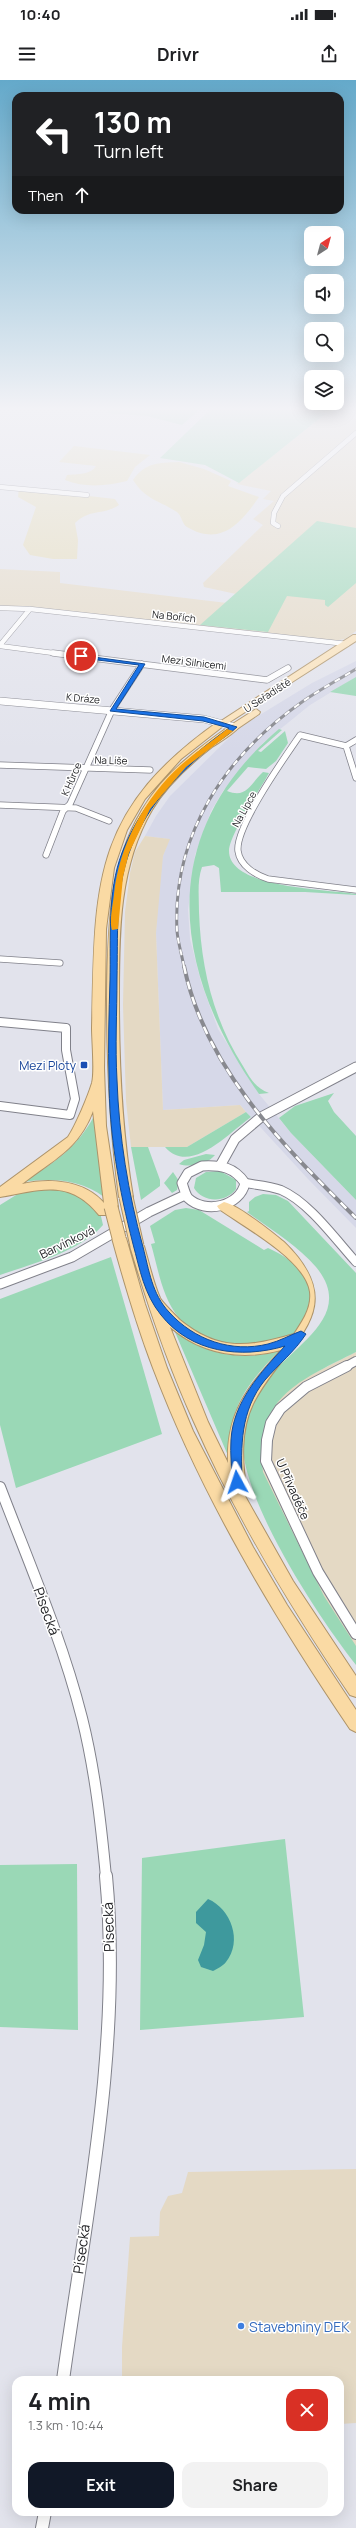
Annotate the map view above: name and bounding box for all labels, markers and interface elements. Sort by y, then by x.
text: 10:40 [20,4,61,25]
text: Drivr [157,42,199,66]
icon: menu [16,43,38,65]
icon: share [318,43,340,65]
text: 130 m [94,103,172,141]
icon: left [28,108,80,160]
text: Turn left [94,139,164,163]
icon: ahead [71,184,93,206]
text: Then [28,185,63,206]
north arrow [304,226,344,266]
map controls [304,226,344,410]
button: sound [304,274,344,314]
button: search [304,322,344,362]
button: layers [304,370,344,410]
street label: Na Bořích [151,607,197,625]
pin [64,639,98,673]
icon: arrive [70,645,92,667]
street label: Mezi Silnicemi [161,651,227,673]
street label: U Seřadiště [241,675,293,715]
street label: K Dráze [65,690,101,706]
street label: Na Líše [94,752,128,768]
street label: K Hůrce [57,760,85,798]
street label: Na Lipce [228,788,260,829]
place label: Mezi Ploty [19,1057,77,1074]
marker: Mezi Ploty [79,1060,89,1070]
street label: Barvínková [37,1221,97,1263]
street label: U Přivaděče [272,1456,314,1522]
position arrow [216,1461,258,1503]
street label: Písecká [30,1584,64,1638]
street label: Písecká [98,1902,118,1952]
street label: Písecká [68,2223,94,2275]
place label: Stavebniny DEK [249,2317,350,2336]
marker: Stavebniny DEK [236,2321,246,2331]
text: 4 min [28,2384,91,2417]
button: close [286,2389,328,2431]
text: 1.3 km · 10:44 [28,2416,104,2434]
button: Exit [28,2462,174,2508]
button: Share [182,2462,328,2508]

